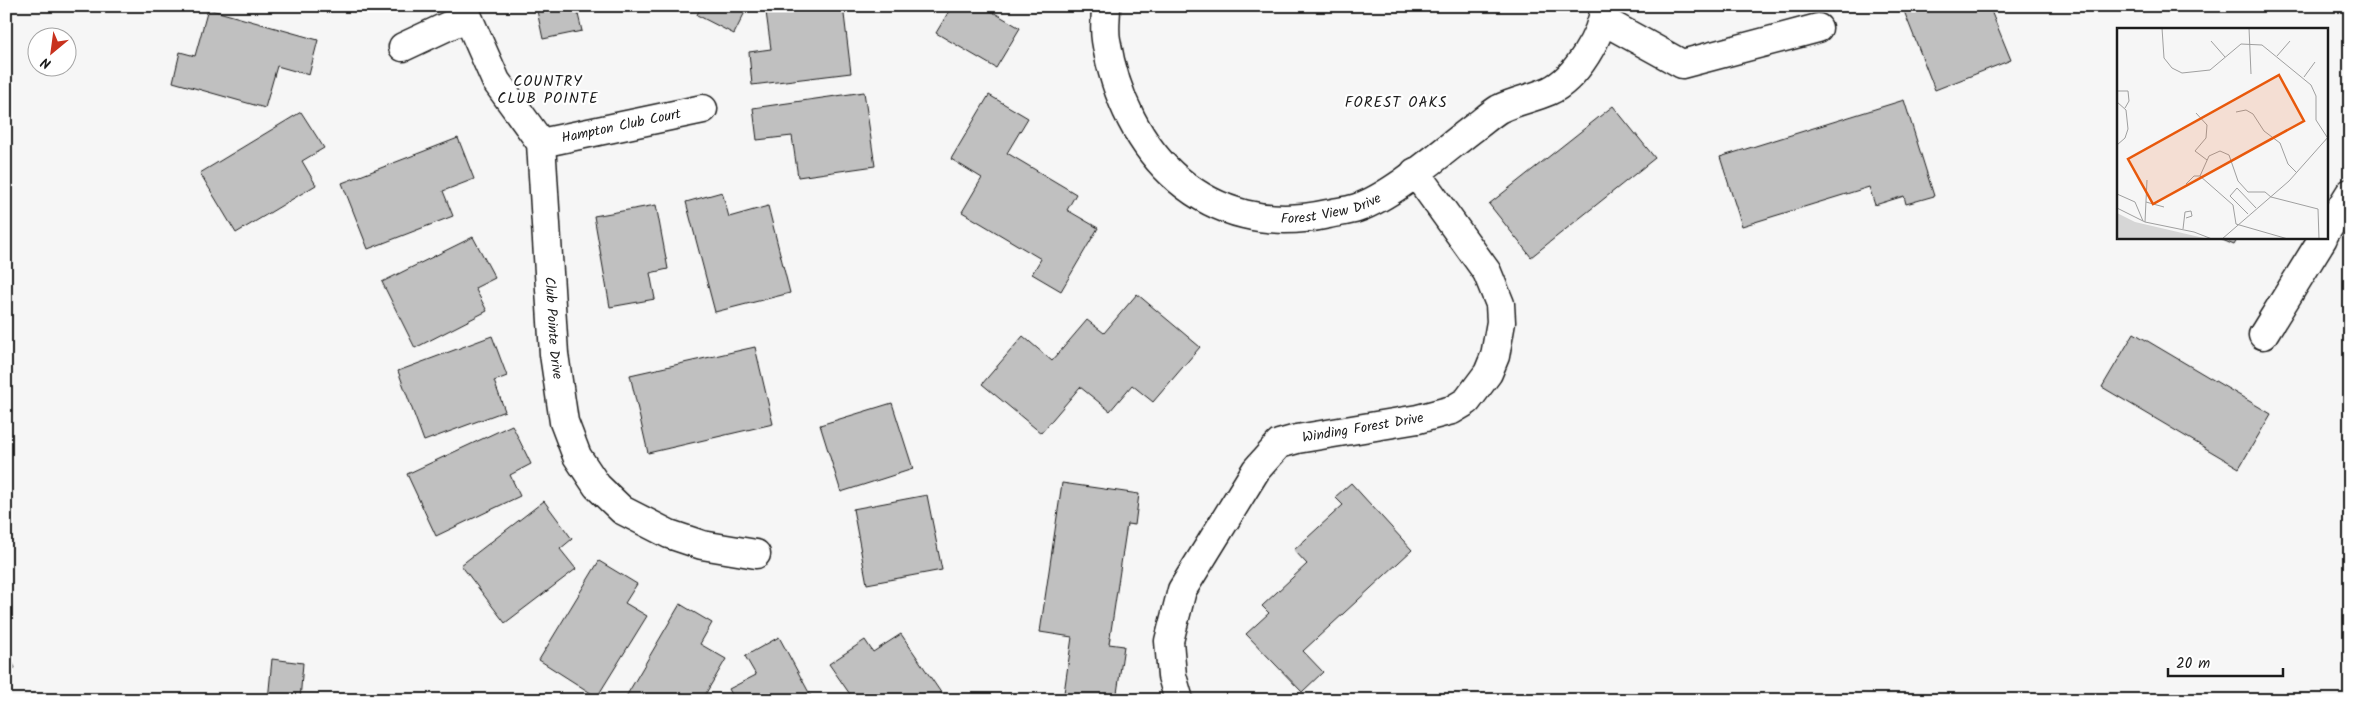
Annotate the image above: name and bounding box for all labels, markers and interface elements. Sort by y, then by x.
north arrow [28,28,78,78]
inset map [2117,28,2328,239]
text: N [37,51,55,74]
district label: COUNTRY CLUB POINTE [497,70,599,111]
district label: FOREST OAKS [1345,91,1447,115]
street label: Hampton Club Court [559,103,684,149]
street label: Forest View Drive [1281,187,1386,230]
street label: Club Pointe Drive [538,276,569,382]
street label: Winding Forest Drive [1301,407,1427,449]
scale bar [2168,646,2284,678]
text: 20 m [2176,652,2210,676]

